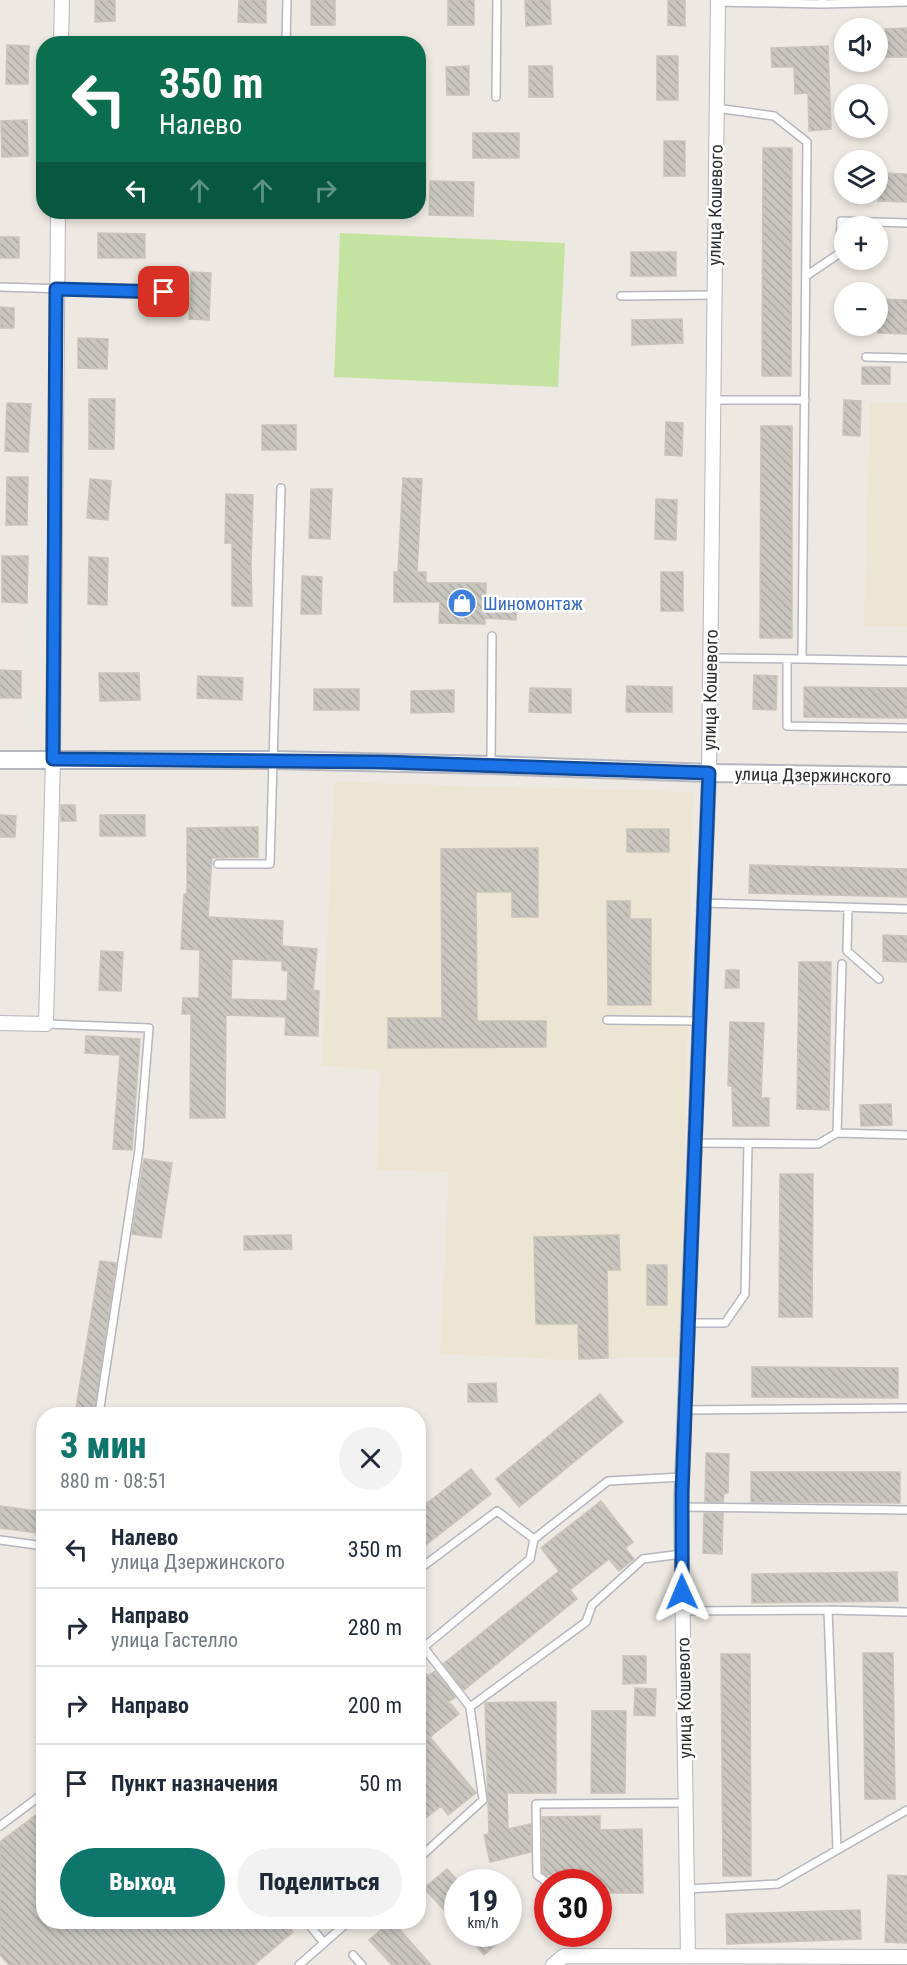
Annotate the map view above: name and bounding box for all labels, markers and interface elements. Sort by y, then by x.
map controls [834,18,888,336]
button: sound [834,18,888,72]
text: 350 m [159,59,264,108]
icon: left [60,60,138,138]
button: search [834,84,888,138]
text: Налево [159,109,242,141]
street label: улица Кошевого [703,144,727,266]
button: layers [834,150,888,204]
icon: left [120,174,153,207]
icon: ahead [183,174,216,207]
icon: ahead [246,174,279,207]
icon: right [309,174,342,207]
button: + [834,216,888,270]
pin [138,266,189,317]
icon: arrive [147,275,180,308]
button: − [834,282,888,336]
shop icon: Шиномонтаж [446,587,478,619]
place label: Шиномонтаж [483,593,583,614]
street label: улица Кошевого [698,629,722,751]
street label: улица Дзержинского [735,763,891,787]
text: 3 мин [60,1425,146,1467]
button: close [339,1427,402,1490]
text: 880 m · 08:51 [60,1469,167,1493]
text: Налево [111,1525,178,1550]
icon: left [60,1533,93,1566]
text: 350 m [348,1537,402,1562]
text: улица Дзержинского [111,1550,285,1574]
position arrow [650,1560,714,1624]
text: Направо [111,1603,189,1628]
icon: right [60,1611,93,1644]
text: 280 m [348,1615,402,1640]
text: улица Гастелло [111,1628,238,1652]
street label: улица Кошевого [672,1637,696,1759]
icon: right [60,1689,93,1722]
text: Направо [111,1693,189,1718]
text: 200 m [348,1693,402,1718]
icon: arrive [60,1767,93,1800]
text: Пункт назначения [111,1771,278,1796]
text: 50 m [359,1771,402,1796]
button: Выход [60,1848,225,1917]
button: Поделиться [237,1848,402,1917]
speed limit sign: 30 [534,1869,612,1947]
text: 19 [468,1883,498,1918]
text: km/h [468,1914,498,1932]

